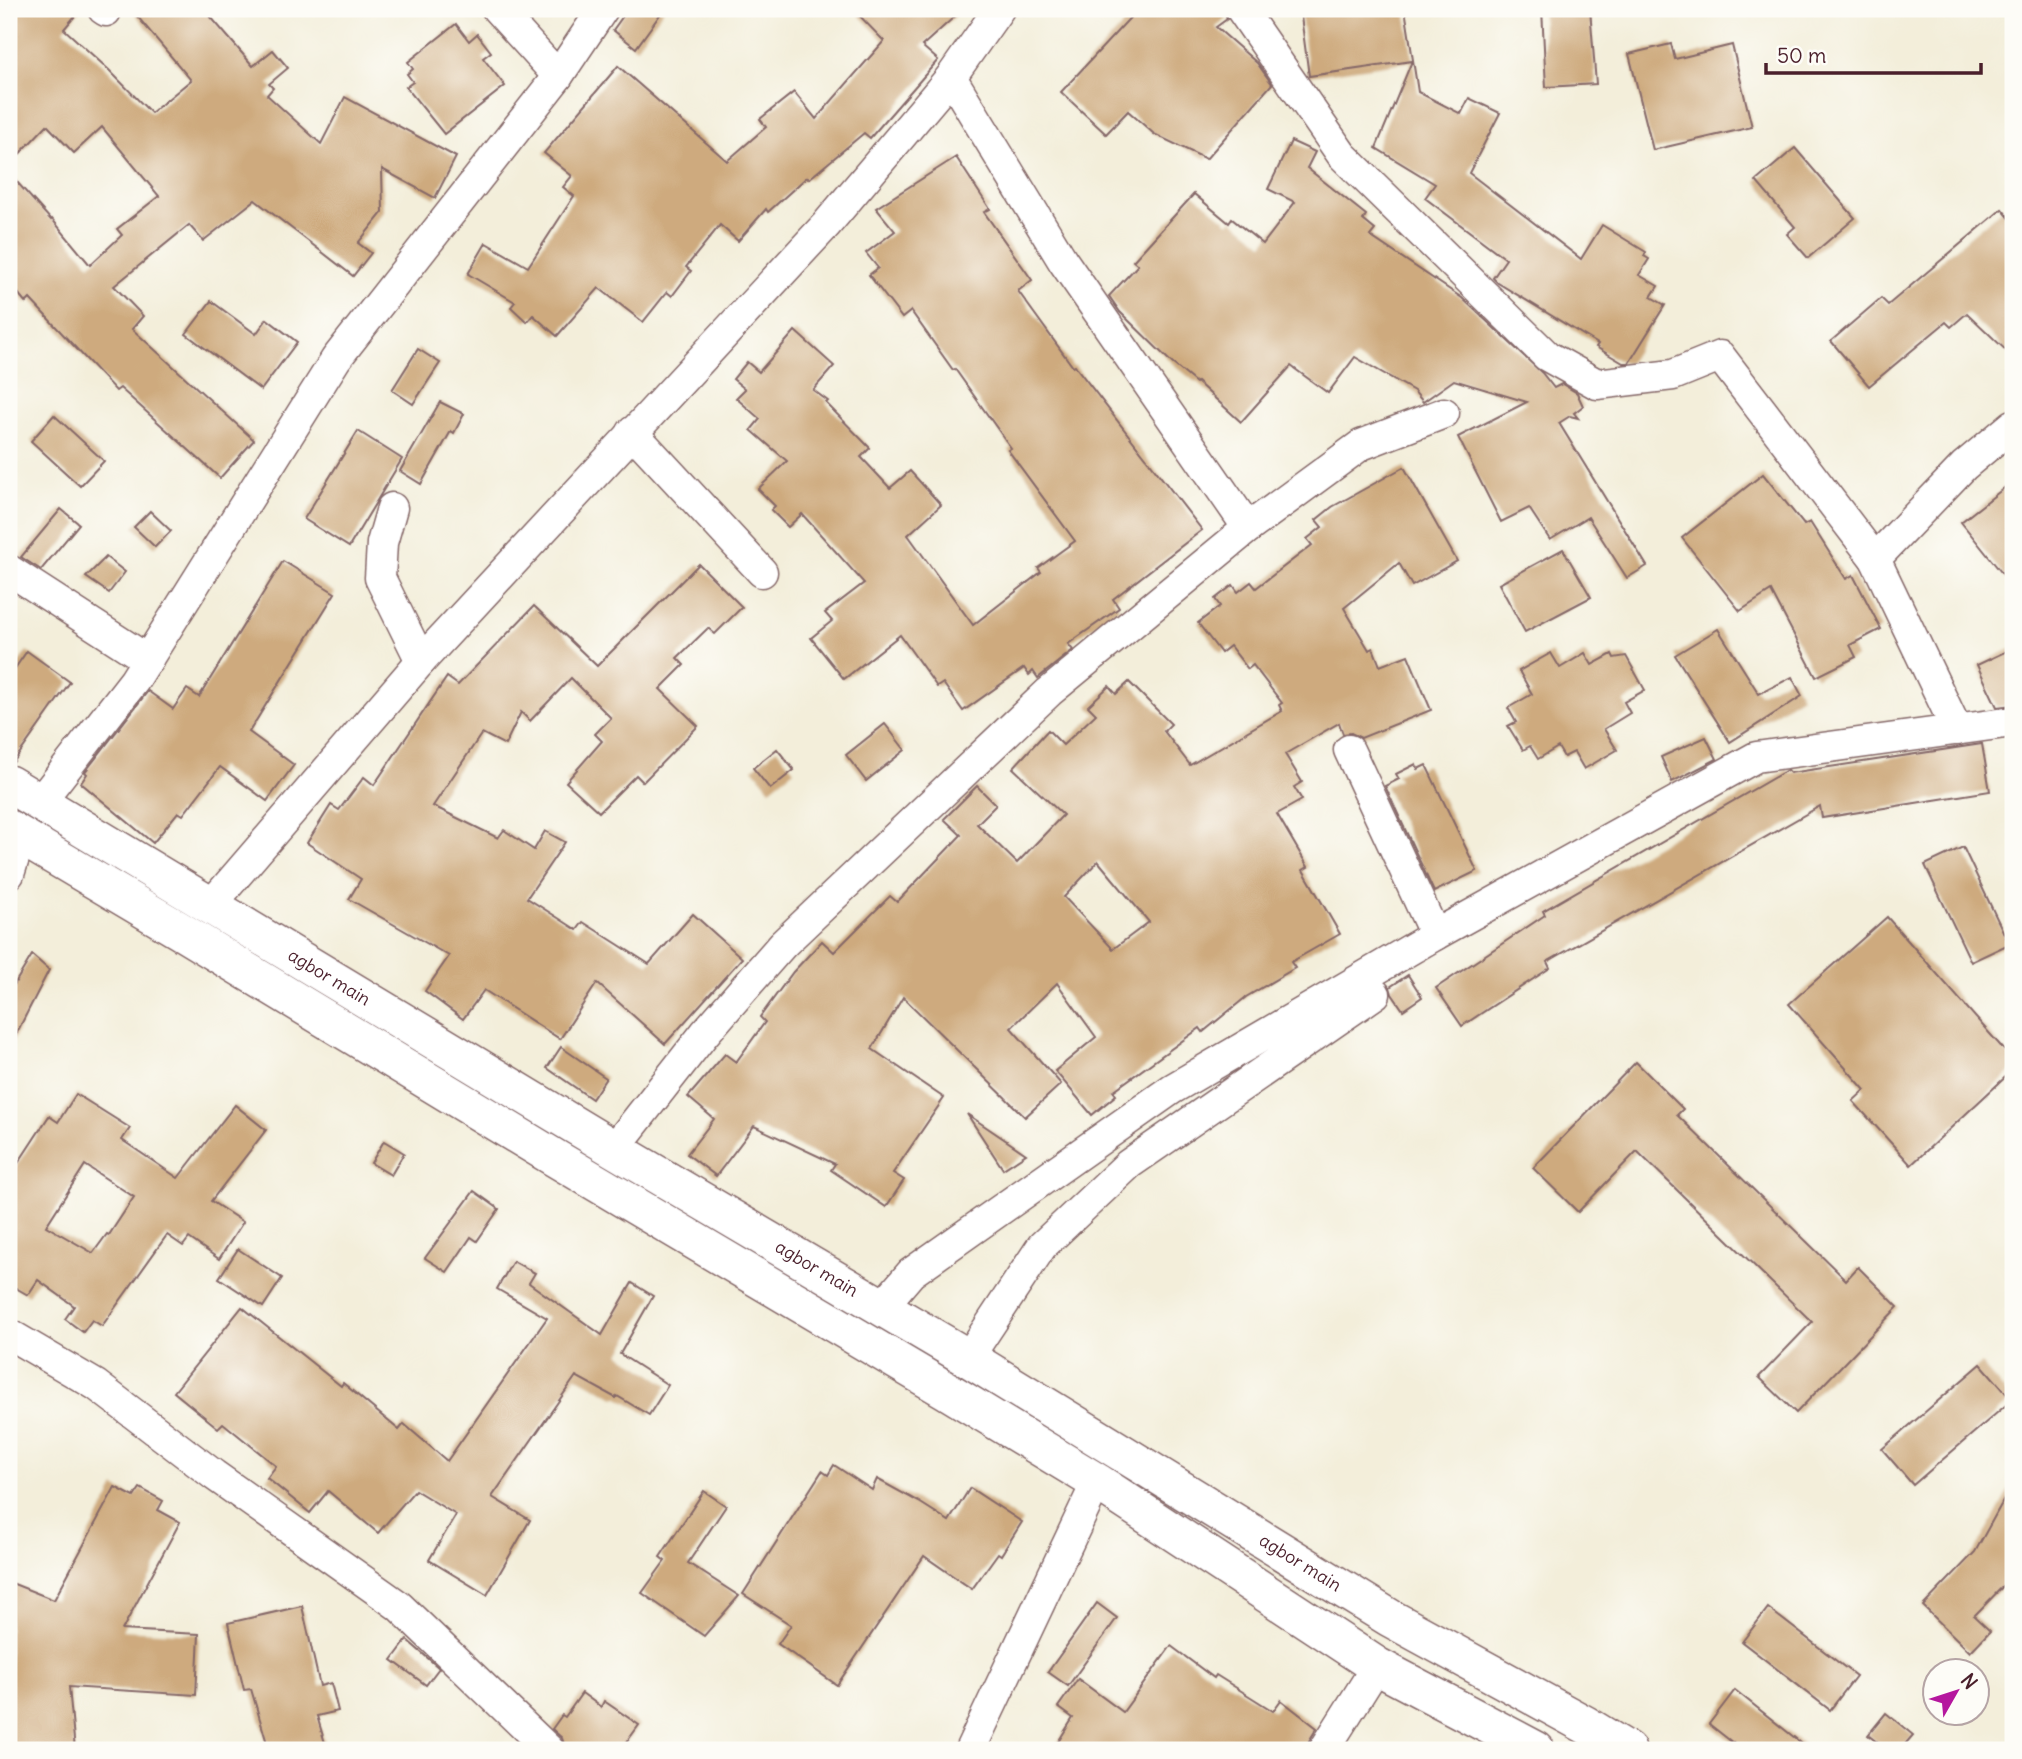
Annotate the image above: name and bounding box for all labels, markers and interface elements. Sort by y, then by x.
scale bar [1766,32,1982,76]
text: 50 m [1777,42,1826,69]
street label: agbor main [284,943,375,1011]
street label: agbor main [771,1235,863,1302]
street label: agbor main [1255,1528,1346,1596]
north arrow [1920,1658,1990,1728]
text: N [1956,1669,1983,1694]

